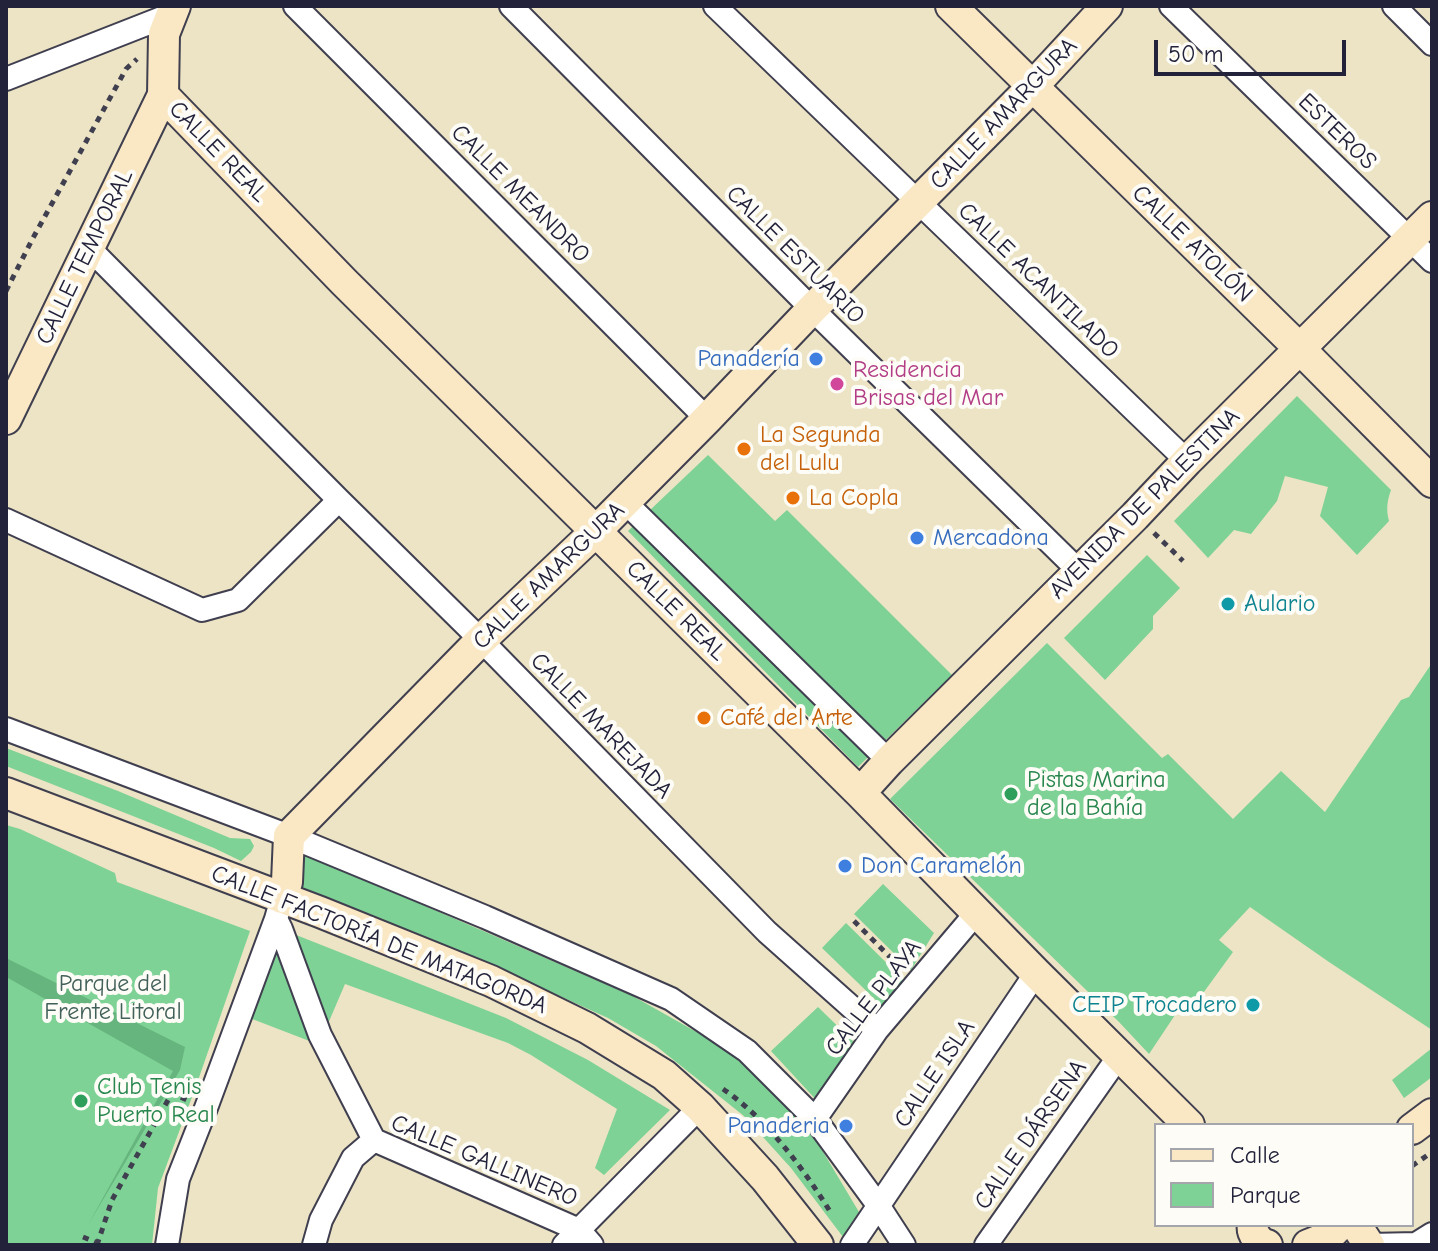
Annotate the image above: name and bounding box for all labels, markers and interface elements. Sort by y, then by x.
scale bar [1158,24,1350,74]
street label: CALLE AMARGURA [924,32,1084,196]
text: 50 m [1168,40,1224,68]
street label: ESTEROS [1292,88,1382,176]
street label: CALLE REAL [163,95,273,209]
street label: CALLE MEANDRO [445,119,595,269]
street label: CALLE TEMPORAL [30,165,140,349]
street label: CALLE ATOLÓN [1126,179,1258,309]
street label: CALLE ESTUARIO [720,180,870,330]
street label: CALLE ACANTILADO [952,197,1124,365]
place label: Panadería [697,345,800,373]
marker: Panadería [807,350,825,368]
place label: Residencia Brisas del Mar [853,356,1003,412]
marker: Residencia Brisas del Mar [828,375,846,393]
street label: AVENIDA DE PALESTINA [1044,403,1246,605]
place label: La Segunda del Lulu [760,421,881,477]
marker: La Segunda del Lulu [735,440,753,458]
place label: La Copla [809,484,899,512]
marker: La Copla [784,489,802,507]
street label: CALLE AMARGURA [467,496,631,656]
place label: Mercadona [933,524,1049,552]
marker: Mercadona [908,529,926,547]
street label: CALLE REAL [620,555,732,667]
place label: Aulario [1244,590,1316,618]
marker: Aulario [1219,595,1237,613]
street label: CALLE MAREJADA [524,647,678,805]
place label: Café del Arte [720,704,853,732]
marker: Café del Arte [695,709,713,727]
place label: Pistas Marina de la Bahía [1027,766,1166,822]
marker: Pistas Marina de la Bahía [1002,785,1020,803]
place label: Don Caramelón [861,852,1022,880]
marker: Don Caramelón [836,857,854,875]
street label: CALLE FACTORÍA DE MATAGORDA [207,859,551,1021]
street label: CALLE PLAYA [820,934,928,1062]
park label: Parque del Frente Litoral [44,970,182,1026]
place label: CEIP Trocadero [1072,991,1237,1019]
marker: CEIP Trocadero [1244,996,1262,1014]
street label: CALLE ISLA [888,1015,982,1133]
street label: CALLE DÁRSENA [969,1055,1093,1215]
place label: Club Tenis Puerto Real [97,1073,215,1129]
marker: Club Tenis Puerto Real [72,1092,90,1110]
street label: CALLE GALLINERO [386,1109,582,1213]
place label: Panaderia [727,1112,830,1140]
marker: Panaderia [837,1117,855,1135]
legend [1154,1123,1414,1227]
text: Calle [1230,1141,1280,1169]
text: Parque [1230,1181,1301,1209]

